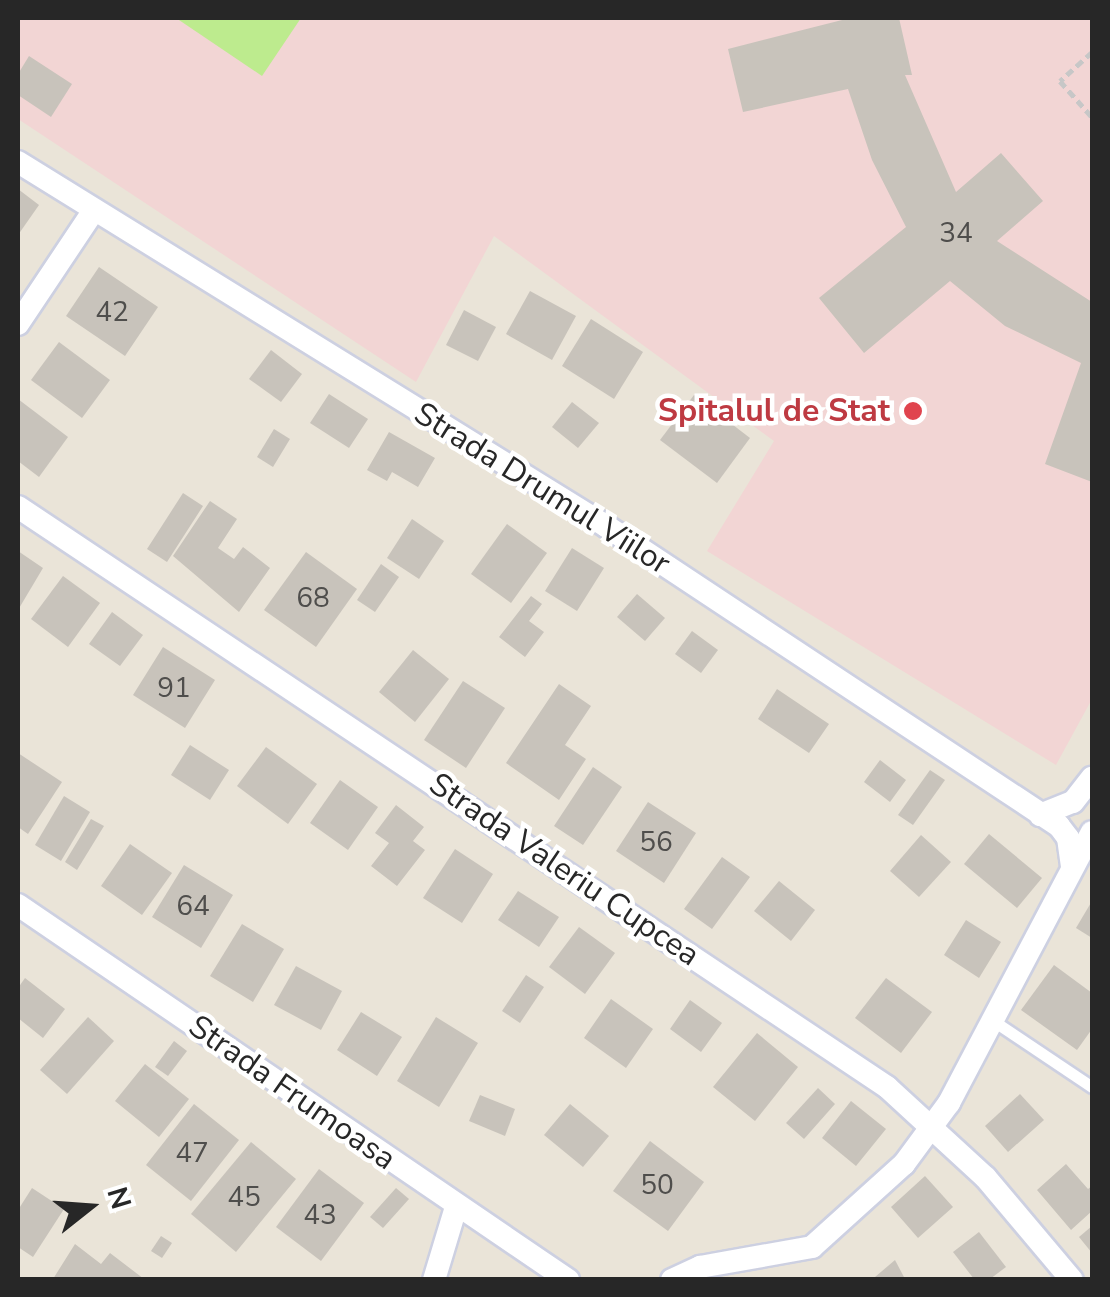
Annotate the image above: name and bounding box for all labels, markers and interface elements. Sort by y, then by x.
house number: 34 [939,216,973,250]
house number: 42 [95,295,129,329]
place label: Spitalul de Stat [658,392,890,430]
street label: Strada Drumul Viilor [407,395,677,583]
marker: Spitalul de Stat [900,398,926,424]
house number: 68 [296,581,330,615]
house number: 91 [157,671,191,705]
street label: Strada Valeriu Cupcea [422,765,706,975]
house number: 56 [639,825,673,859]
house number: 64 [176,889,210,923]
street label: Strada Frumoasa [181,1007,403,1179]
house number: 47 [175,1136,209,1170]
north arrow [40,1157,140,1257]
house number: 50 [640,1168,674,1202]
house number: 45 [227,1180,261,1214]
text: N [97,1183,140,1214]
house number: 43 [303,1198,337,1232]

